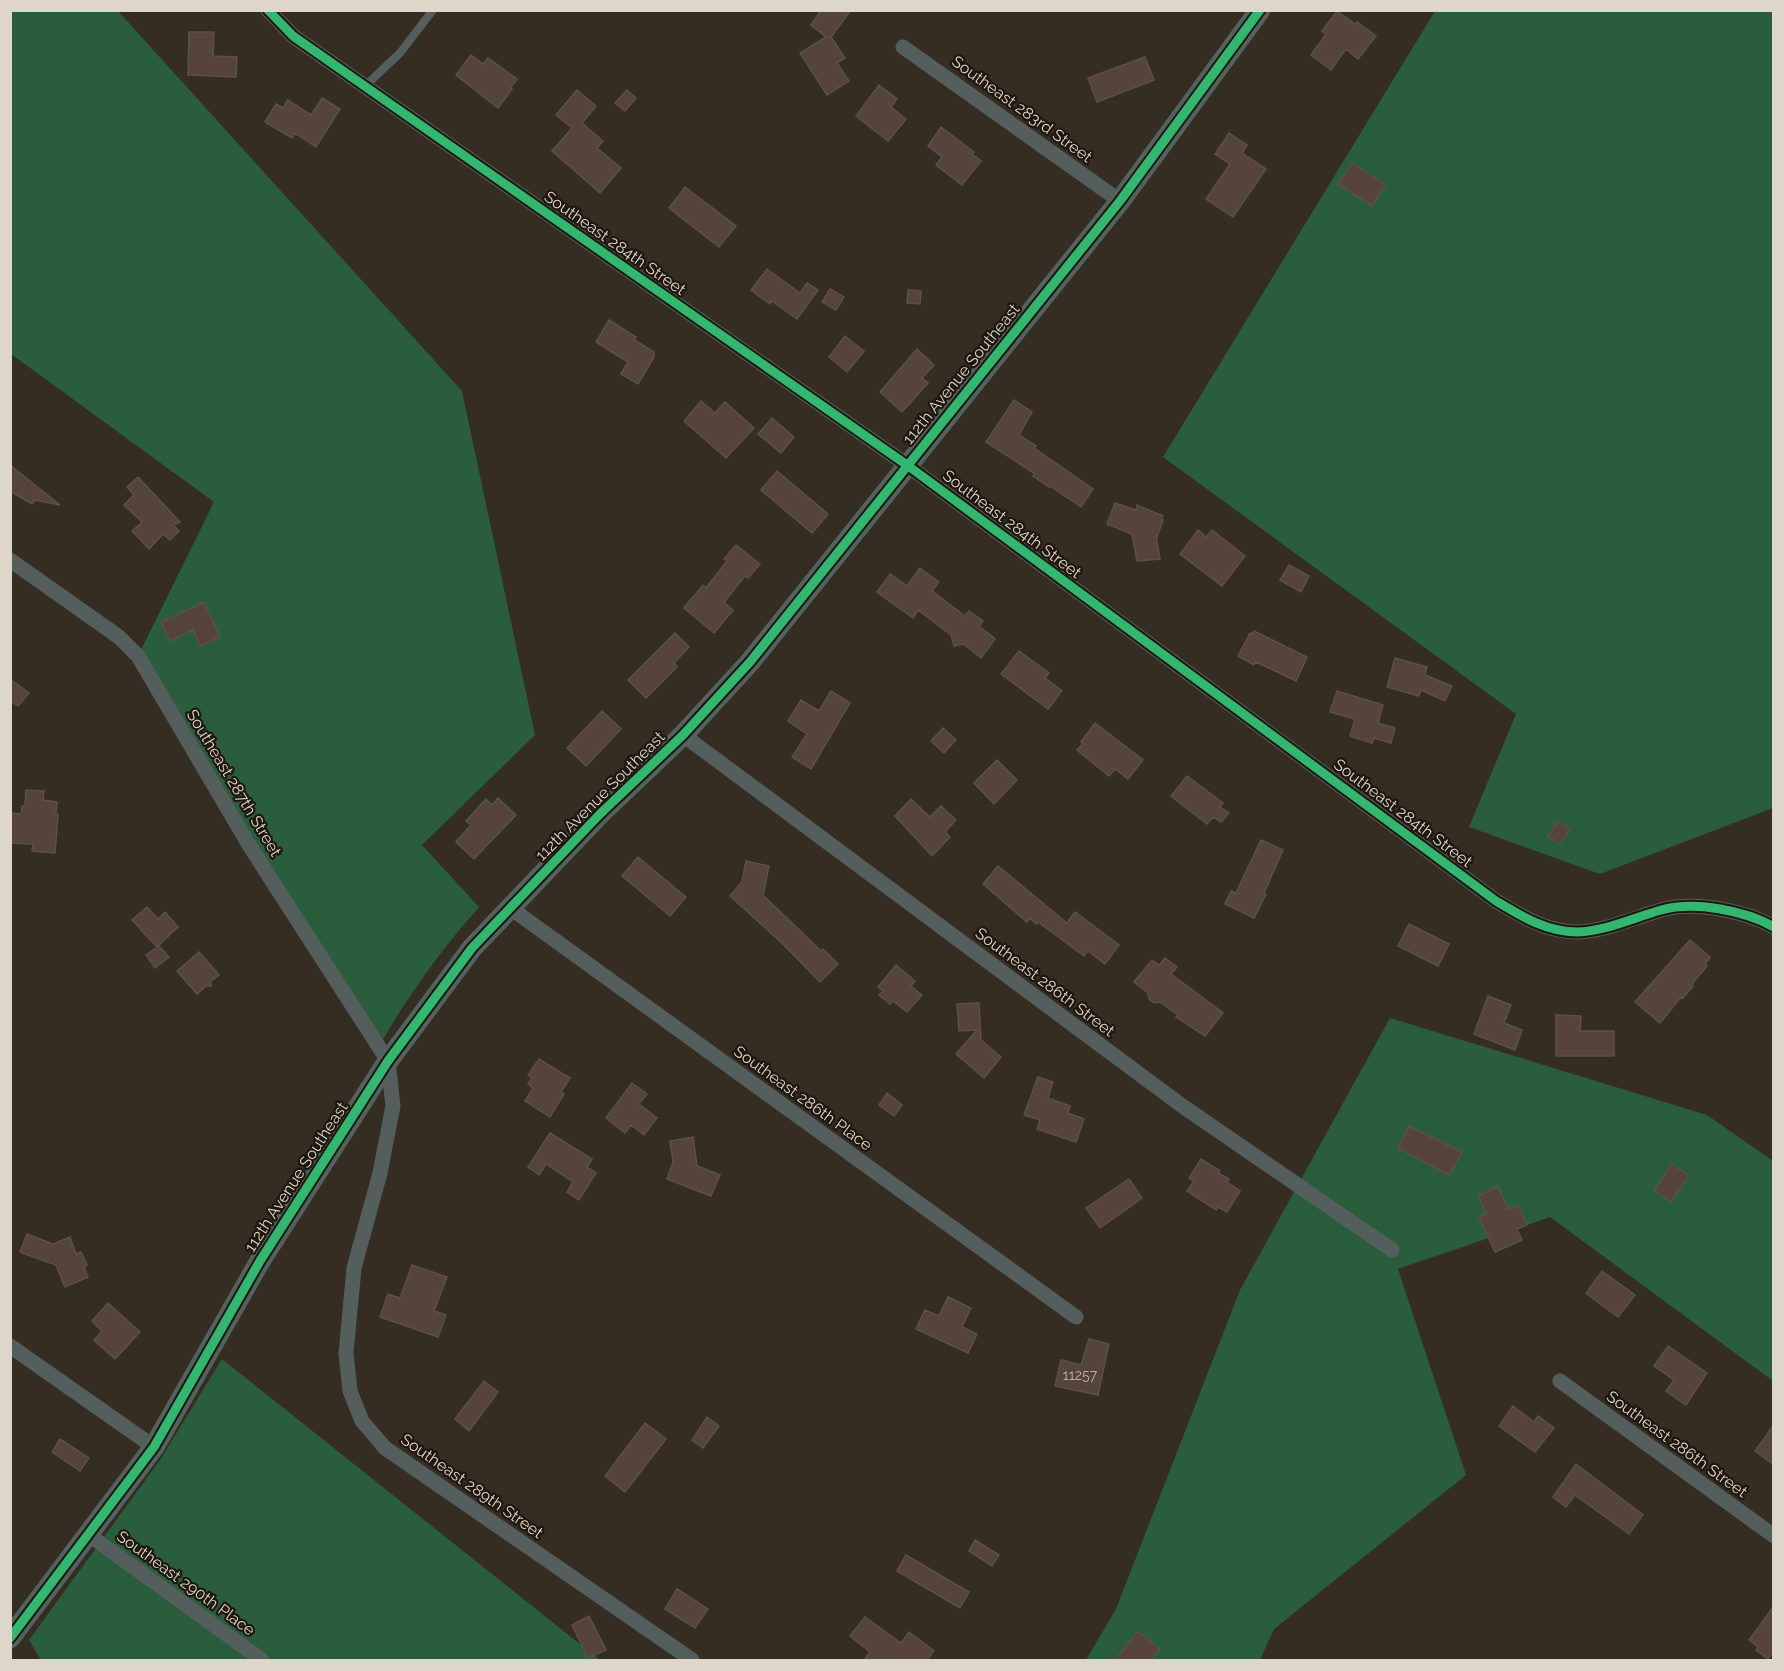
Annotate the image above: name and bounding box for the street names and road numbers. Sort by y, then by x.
street label: Southeast 283rd Street [948,52,1096,167]
street label: Southeast 284th Street [541,187,690,299]
street label: 112th Avenue Southeast [899,299,1024,448]
street label: Southeast 284th Street [939,466,1085,583]
street label: Southeast 287th Street [183,706,286,861]
street label: 112th Avenue Southeast [531,727,669,865]
street label: Southeast 284th Street [1330,755,1476,872]
street label: Southeast 286th Street [972,923,1119,1041]
street label: Southeast 286th Place [730,1042,876,1154]
street label: 112th Avenue Southeast [240,1098,352,1256]
street label: Southeast 286th Street [1603,1387,1752,1502]
street label: Southeast 289th Street [397,1430,547,1543]
street label: Southeast 290th Place [113,1526,259,1640]

